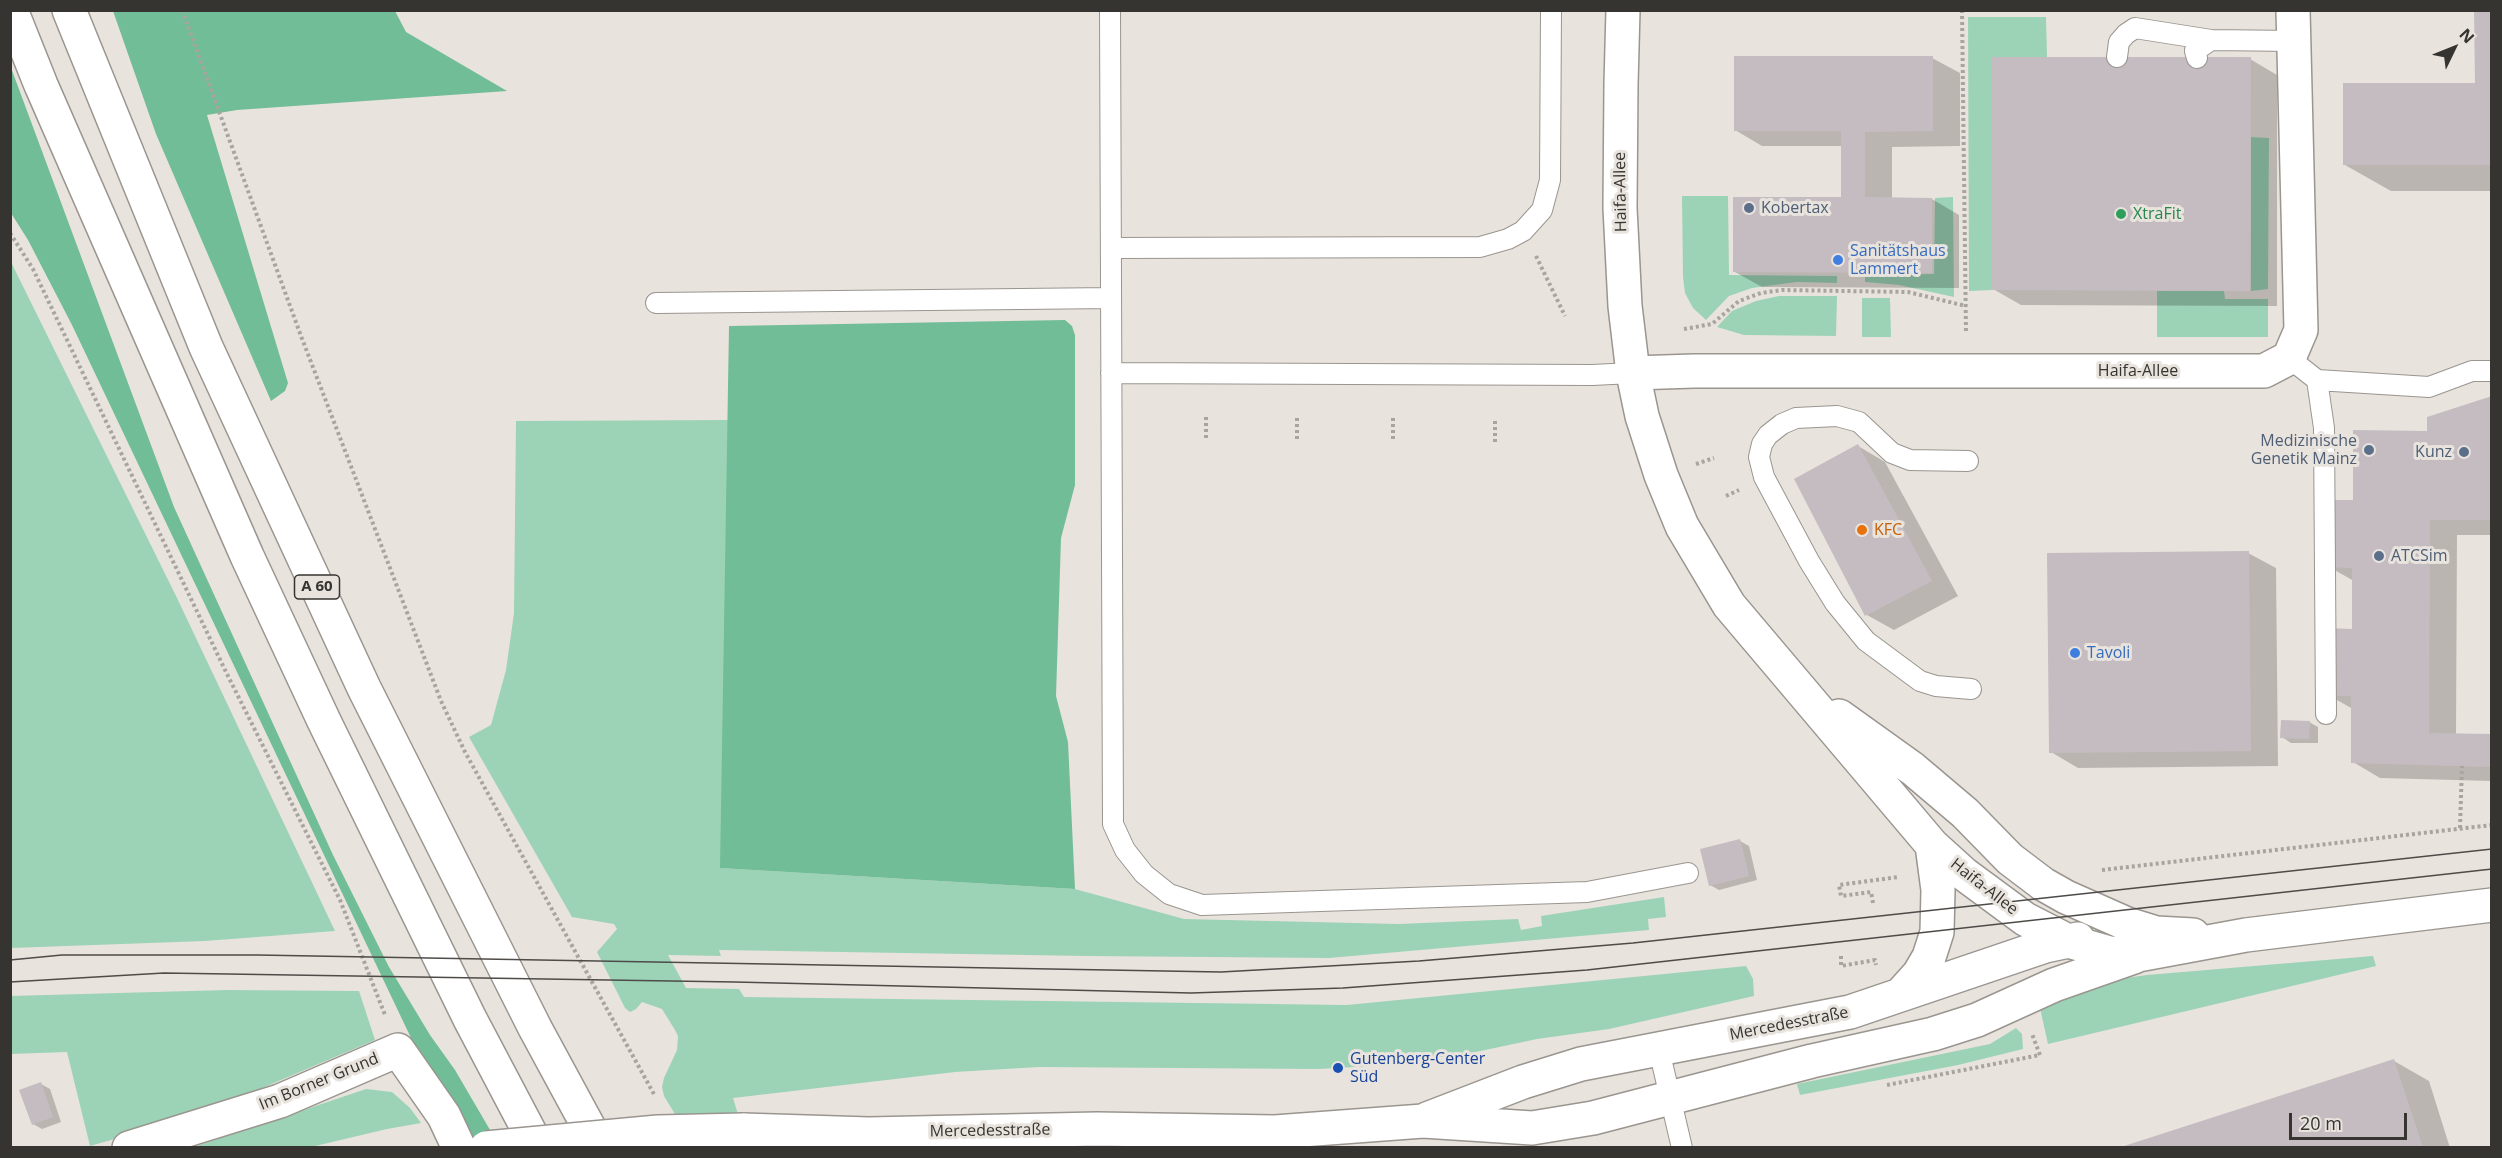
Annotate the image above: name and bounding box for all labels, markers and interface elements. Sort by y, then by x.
north arrow [2424,18,2484,78]
text: N [2455,23,2480,48]
street label: Haifa-Allee [1611,152,1631,232]
place label: Kobertax [1761,198,1829,218]
marker: Kobertax [1742,201,1756,215]
place label: XtraFit [2133,204,2181,224]
marker: XtraFit [2114,207,2128,221]
place label: Sanitätshaus Lammert [1850,241,1946,279]
marker: Sanitätshaus Lammert [1831,253,1845,267]
street label: Haifa-Allee [2098,361,2178,381]
place label: Medizinische Genetik Mainz [2251,431,2357,469]
place label: Kunz [2415,442,2452,462]
marker: Medizinische Genetik Mainz [2362,443,2376,457]
marker: Kunz [2457,445,2471,459]
place label: KFC [1874,520,1902,540]
marker: KFC [1855,523,1869,537]
place label: ATCSim [2391,546,2448,566]
marker: ATCSim [2372,549,2386,563]
road number: A 60 [294,575,340,599]
place label: Tavoli [2087,643,2130,663]
marker: Tavoli [2068,646,2082,660]
street label: Haifa-Allee [1946,855,2022,919]
street label: Mercedesstraße [1728,1003,1850,1045]
street label: Im Borner Grund [257,1049,381,1115]
place label: Gutenberg-Center Süd [1350,1049,1485,1087]
marker: Gutenberg-Center Süd [1331,1061,1345,1075]
scale bar [2292,1101,2410,1139]
text: 20 m [2300,1111,2342,1135]
street label: Mercedesstraße [930,1120,1050,1142]

